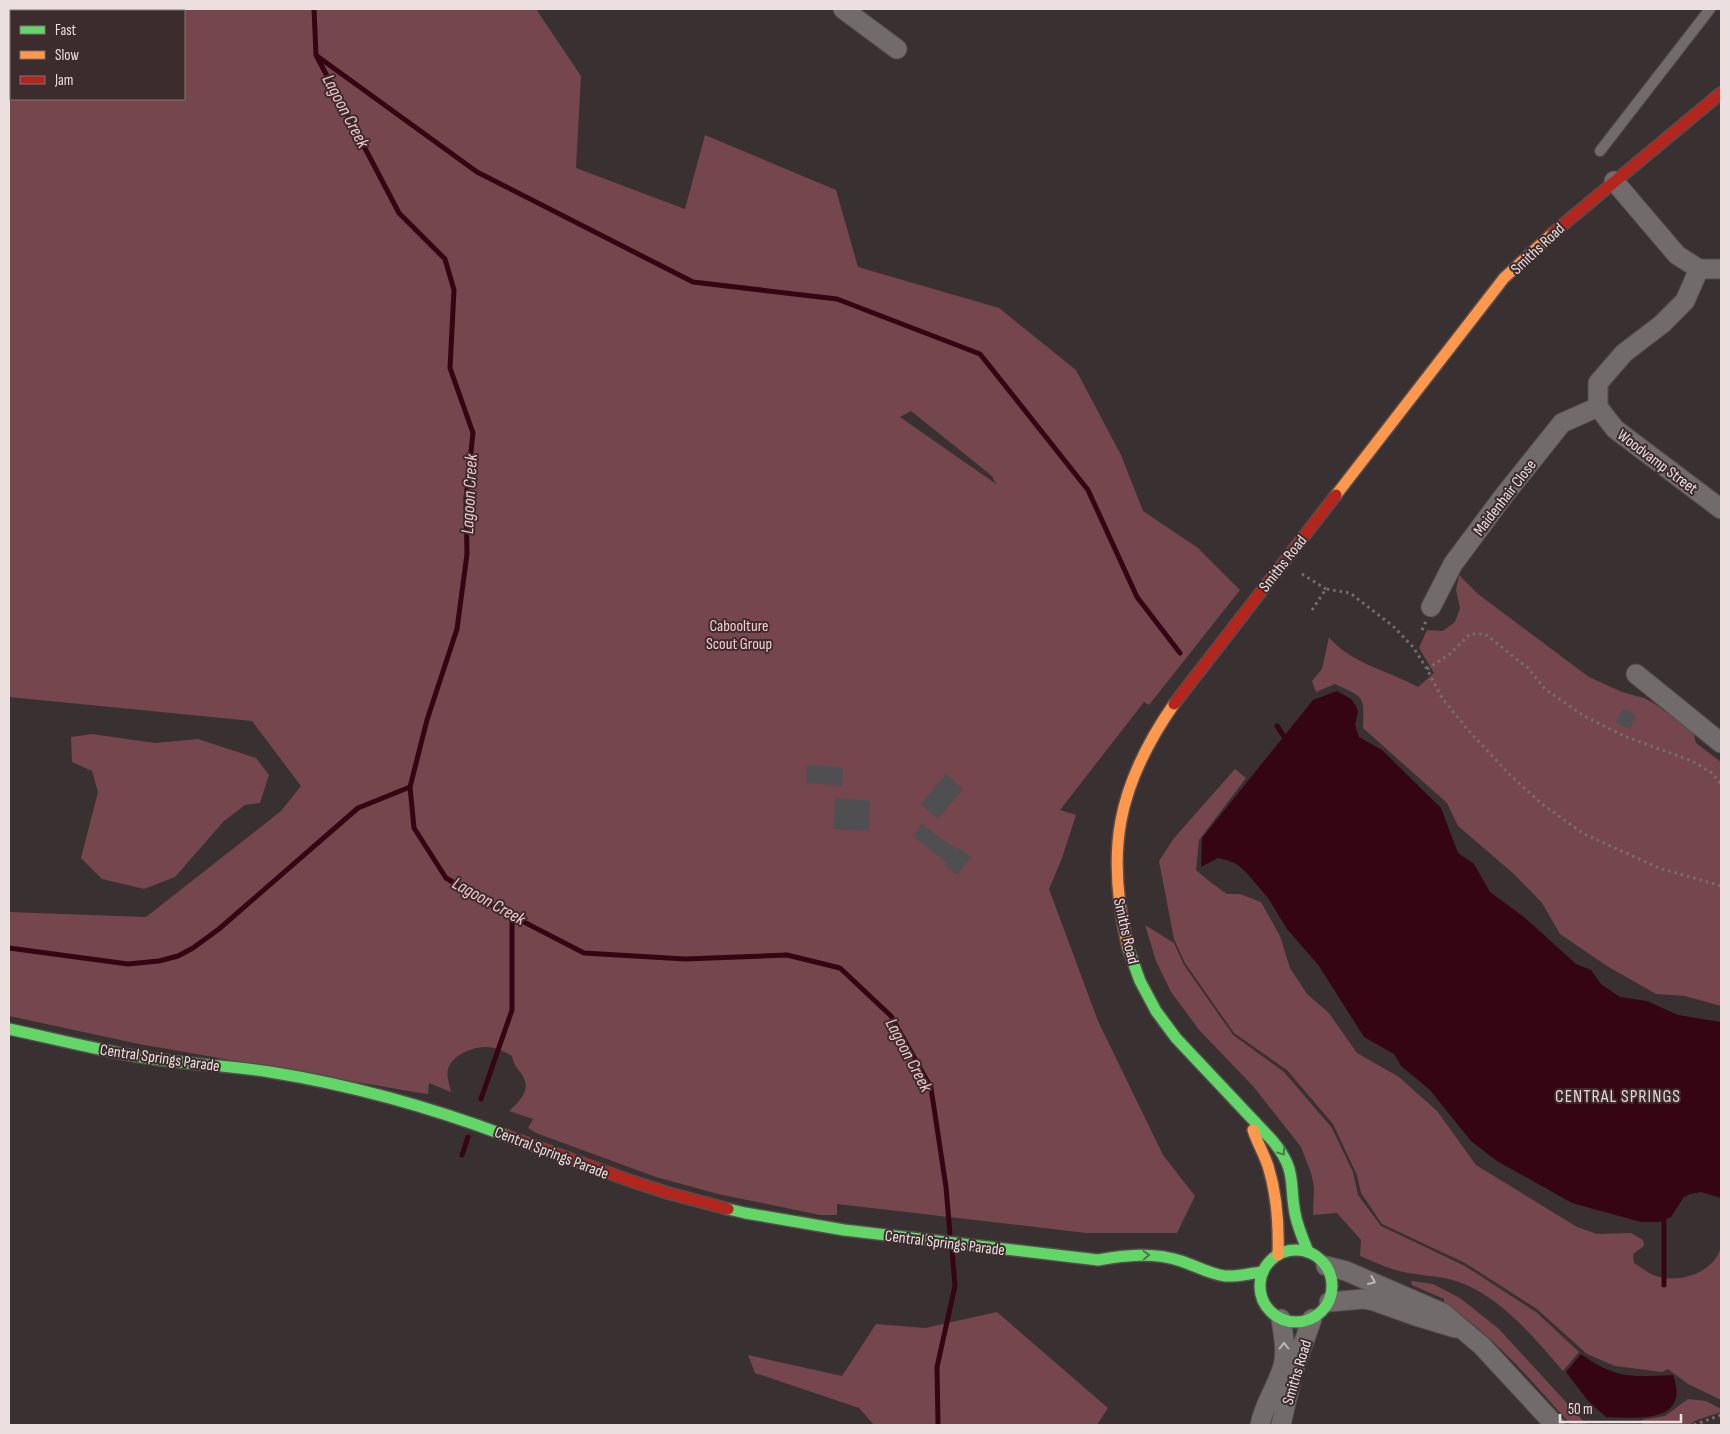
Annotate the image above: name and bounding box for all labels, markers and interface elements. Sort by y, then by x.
legend [10,10,185,100]
text: Fast [55,21,77,40]
text: Slow [55,46,79,65]
text: Jam [54,71,73,90]
water label: Lagoon Creek [318,71,374,153]
street label: Smiths Road [1507,219,1569,279]
street label: Woodvamp Street [1613,426,1701,499]
water label: Lagoon Creek [457,452,482,535]
street label: Maidenhair Close [1470,456,1541,540]
street label: Smiths Road [1255,532,1311,596]
park label: Caboolture Scout Group [706,617,772,654]
water label: Lagoon Creek [449,873,530,931]
street label: Smiths Road [1109,897,1142,966]
water label: Lagoon Creek [881,1015,937,1097]
street label: Central Springs Parade [99,1041,221,1076]
district label: CENTRAL SPRINGS [1555,1086,1681,1107]
street label: Central Springs Parade [492,1123,611,1184]
one-way arrow [1275,1147,1285,1156]
street label: Central Springs Parade [884,1227,1006,1260]
one-way arrow [1142,1250,1150,1261]
one-way arrow [1367,1275,1376,1286]
street label: Smiths Road [1279,1338,1316,1407]
one-way arrow [1279,1342,1289,1350]
scale bar [1560,1392,1681,1424]
text: 50 m [1568,1400,1593,1419]

